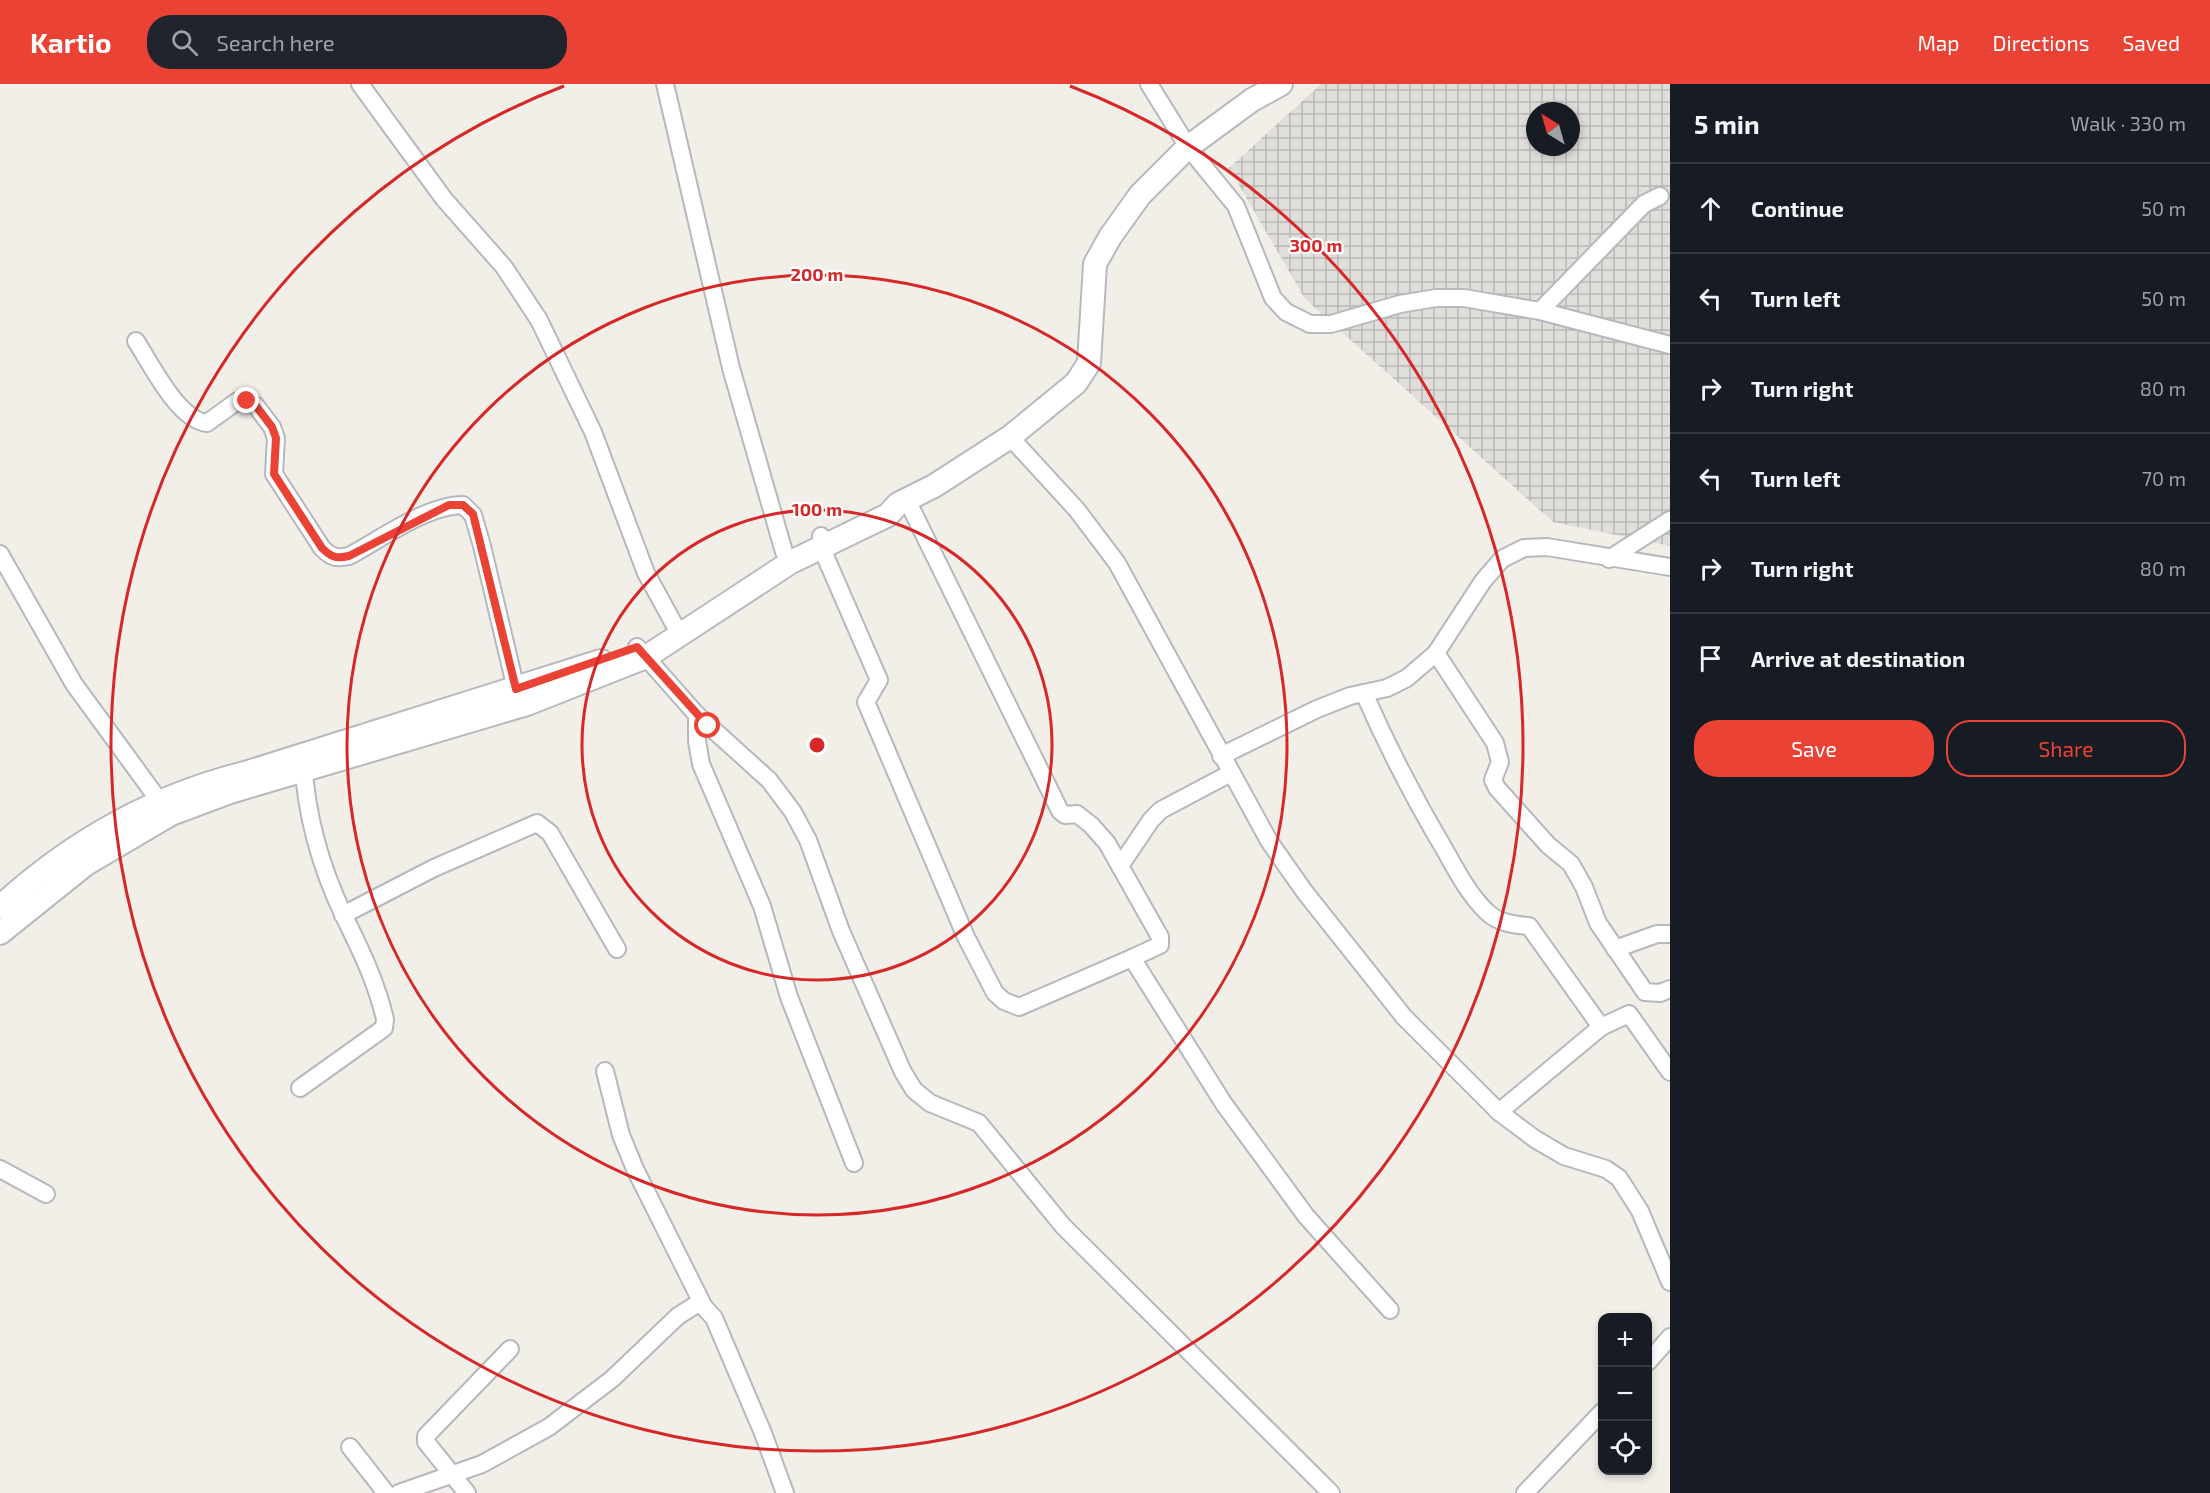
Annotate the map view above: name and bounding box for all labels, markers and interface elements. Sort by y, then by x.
search box [147,15,567,69]
text: Kartio [30,25,111,59]
icon: search [168,26,201,59]
text: Search here [216,29,335,55]
text: Map [1917,30,1960,55]
text: Directions [1993,30,2089,55]
text: Saved [2122,30,2180,55]
north arrow [1526,102,1580,156]
text: 5 min [1694,108,1760,139]
text: Walk · 330 m [2070,111,2186,135]
icon: ahead [1694,192,1727,225]
text: Continue [1751,195,1844,221]
text: 50 m [2141,196,2186,220]
text: 300 m [1290,234,1342,256]
text: 200 m [791,263,843,285]
icon: left [1694,282,1727,315]
text: Turn left [1751,285,1840,311]
text: 50 m [2141,286,2186,310]
icon: right [1694,372,1727,405]
text: Turn right [1751,375,1853,401]
text: 80 m [2140,376,2186,400]
route end [233,387,259,413]
icon: left [1694,462,1727,495]
text: Turn left [1751,465,1840,491]
text: 70 m [2142,466,2186,490]
text: 100 m [792,498,842,520]
icon: right [1694,552,1727,585]
text: Turn right [1751,555,1853,581]
text: 80 m [2140,556,2186,580]
icon: arrive [1694,642,1727,675]
text: Arrive at destination [1751,645,1965,671]
route start [694,712,720,738]
button: Save [1694,720,1934,777]
button: Share [1946,720,2186,777]
centre of rings [807,735,827,755]
map controls [1598,1313,1652,1475]
button: + [1598,1313,1652,1367]
button: − [1598,1367,1652,1421]
button: locate [1598,1421,1652,1475]

